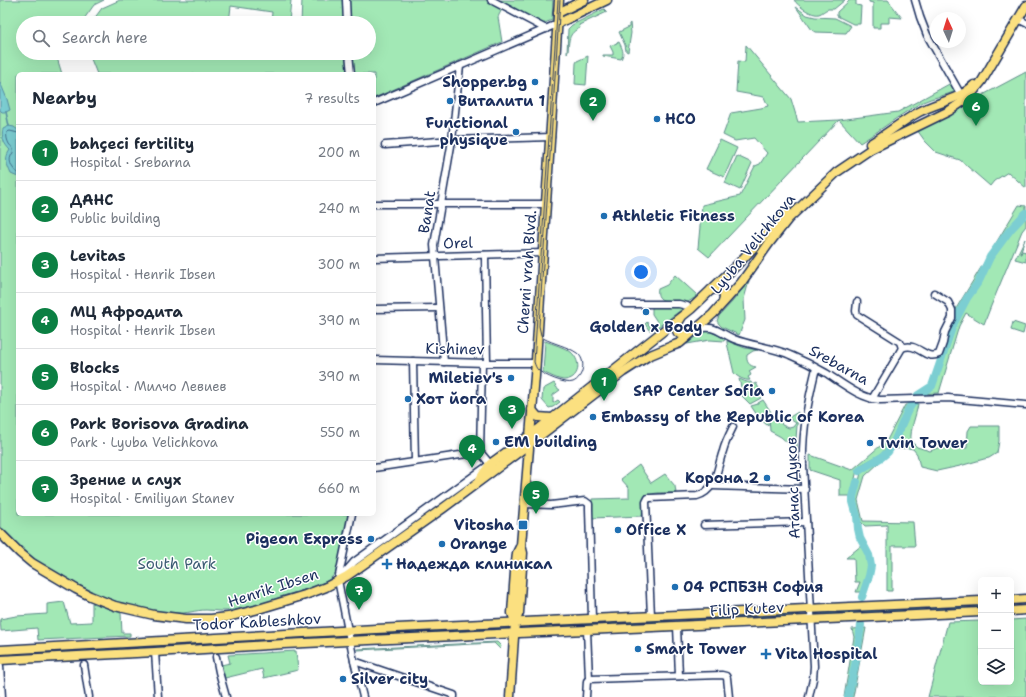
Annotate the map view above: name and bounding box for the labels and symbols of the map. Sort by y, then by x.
north arrow [930,12,966,48]
place label: Shopper.bg [442,72,527,92]
marker: Shopper.bg [530,77,540,87]
pin: 2 [580,88,606,121]
place label: Виталити 1 [458,91,546,111]
pin: 6 [963,93,989,126]
marker: Виталити 1 [445,96,455,106]
place label: НСО [665,109,696,129]
place label: Functional physique [426,113,508,150]
marker: НСО [652,114,662,124]
marker: Functional physique [511,127,521,137]
street label: Banat [414,189,440,235]
street label: Lyuba Velichkova [706,189,800,299]
place label: Athletic Fitness [612,206,735,226]
street label: Cherni vrah Blvd. [513,209,541,335]
marker: Athletic Fitness [599,211,609,221]
street label: Orel [443,232,474,254]
your location [631,262,651,282]
marker: Golden x Body [641,307,651,317]
place label: Golden x Body [590,317,702,337]
street label: Kishinev [425,338,485,360]
street label: Srebarna [806,340,873,390]
place label: Miletiev's [428,368,503,388]
pin: 1 [591,368,617,401]
marker: Miletiev's [506,373,516,383]
place label: SAP Center Sofia [633,381,765,401]
marker: SAP Center Sofia [767,386,777,396]
place label: Хот йога [416,389,487,409]
marker: Хот йога [403,394,413,404]
pin: 3 [499,396,525,429]
place label: Embassy of the Republic of Korea [601,407,865,427]
marker: Embassy of the Republic of Korea [588,412,598,422]
place label: EM building [504,432,597,452]
place label: Twin Tower [878,433,968,453]
pin: 4 [459,435,485,468]
marker: EM building [491,437,501,447]
street label: Атанас Дуков [781,437,805,539]
marker: Twin Tower [865,438,875,448]
place label: Корона 2 [685,468,759,488]
marker: Корона 2 [762,473,772,483]
pin: 5 [523,481,549,514]
place label: Vitosha [454,515,515,535]
marker: Vitosha [517,519,529,531]
place label: Office X [626,520,686,540]
marker: Office X [613,525,623,535]
place label: Pigeon Express [246,529,363,549]
marker: Pigeon Express [366,534,376,544]
place label: Orange [450,534,507,554]
marker: Orange [437,539,447,549]
park label: South Park [138,554,216,574]
place label: Надежда клиникал [396,554,552,574]
marker: Надежда клиникал [381,558,393,570]
street label: Henrik Ibsen [225,564,321,612]
pin: 7 [346,577,372,610]
place label: 04 РСПБЗН София [683,577,824,597]
marker: 04 РСПБЗН София [670,582,680,592]
street label: Filip Kutev [709,597,785,621]
street label: Todor Kableshkov [192,609,322,635]
place label: Smart Tower [646,639,747,659]
marker: Smart Tower [633,644,643,654]
place label: Vita Hospital [775,644,877,664]
marker: Vita Hospital [760,648,772,660]
place label: Silver city [351,669,428,689]
marker: Silver city [338,674,348,684]

